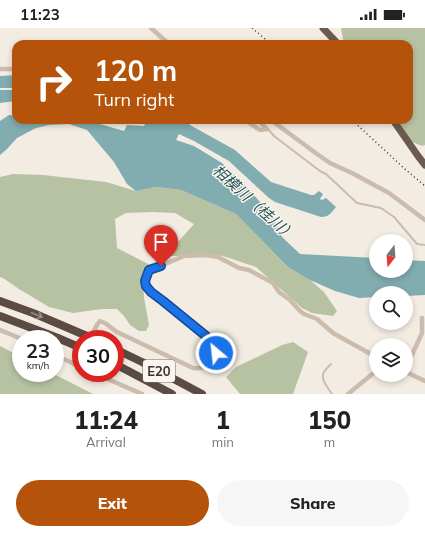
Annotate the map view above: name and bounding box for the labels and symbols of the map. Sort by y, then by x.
water label: 相模川（桂川） [209,160,300,245]
pin [144,225,178,266]
north arrow [369,234,413,278]
one-way arrow [30,311,42,319]
speed limit sign: 30 [72,330,124,382]
position arrow [195,332,237,374]
road number: E20 [143,360,175,382]

